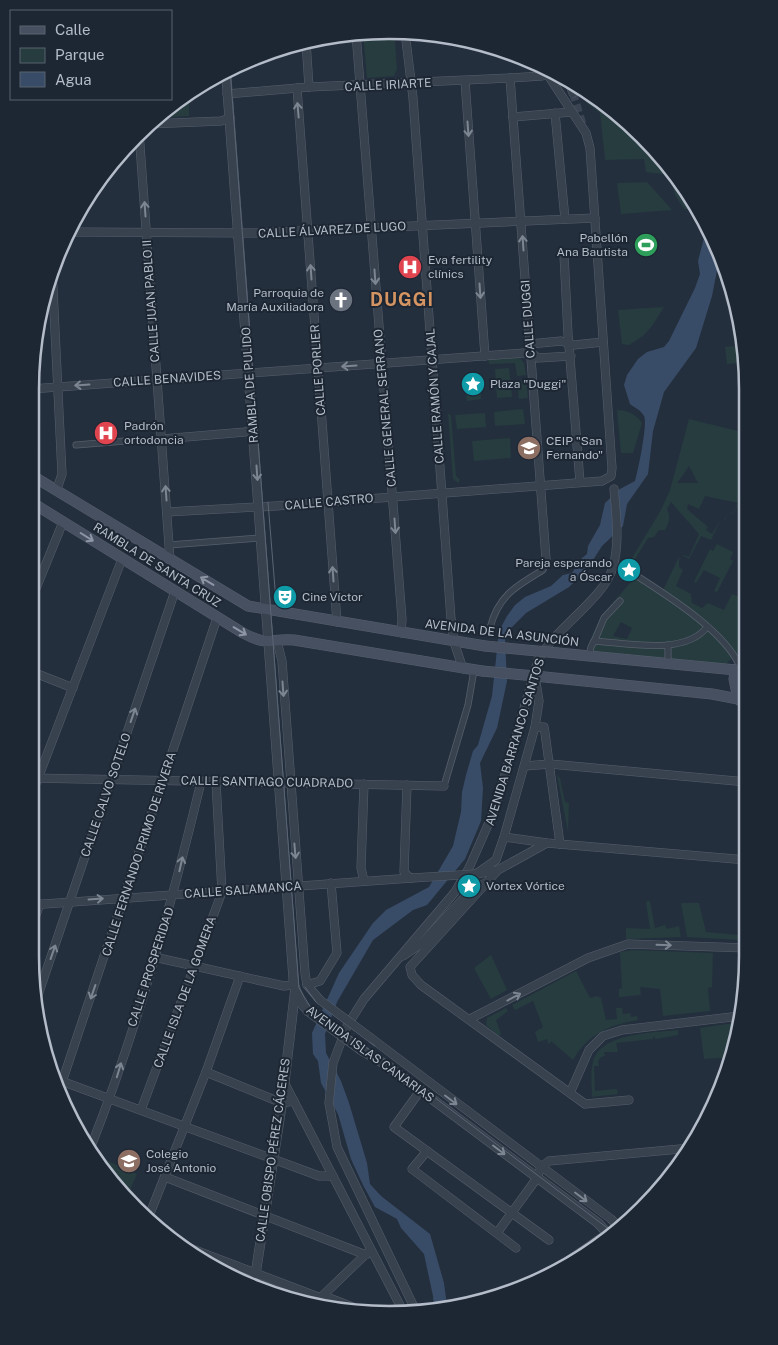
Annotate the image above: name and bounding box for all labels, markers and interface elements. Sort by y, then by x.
legend [10,10,172,100]
text: Calle [55,21,91,38]
text: Parque [55,46,105,63]
text: Agua [55,71,92,88]
street label: CALLE IRIARTE [344,76,432,94]
one-way arrow [294,102,303,118]
one-way arrow [464,121,473,137]
one-way arrow [140,201,149,217]
street label: CALLE ÁLVAREZ DE LUGO [258,219,407,241]
place label: Pabellón Ana Bautista [557,231,628,259]
sports icon: Pabellón Ana Bautista [633,232,659,258]
one-way arrow [518,236,527,252]
street label: CALLE JUAN PABLO II [140,239,162,363]
place label: Eva fertility clínics [428,253,493,281]
hospital icon: Eva fertility clínics [397,254,423,280]
one-way arrow [306,264,316,280]
one-way arrow [371,269,380,285]
street label: CALLE DUGGI [518,279,538,359]
one-way arrow [476,283,485,299]
place label: Parroquia de María Auxiliadora [226,286,324,314]
church icon: Parroquia de María Auxiliadora [328,287,354,313]
district label: DUGGI [370,289,434,310]
street label: CALLE PORLIER [308,324,328,416]
street label: RAMBLA DE PULIDO [239,326,261,443]
street label: CALLE GENERAL SERRANO [371,328,399,488]
street label: CALLE RAMÓN Y CAJAL [423,328,447,464]
one-way arrow [342,362,358,371]
street label: CALLE BENAVIDES [113,368,221,390]
place icon: Plaza "Duggi" [460,371,486,397]
place label: Plaza "Duggi" [490,377,566,391]
one-way arrow [75,380,91,390]
place label: Padrón ortodoncia [124,419,184,447]
hospital icon: Padrón ortodoncia [93,420,119,446]
place label: CEIP "San Fernando" [546,434,603,462]
school or university icon: CEIP "San Fernando" [516,435,542,461]
one-way arrow [252,465,261,481]
one-way arrow [161,485,171,501]
street label: CALLE CASTRO [284,491,374,513]
one-way arrow [390,518,399,534]
street label: RAMBLA DE SANTA CRUZ [91,520,224,610]
one-way arrow [79,532,93,542]
place label: Pareja esperando a Óscar [515,556,612,584]
place icon: Pareja esperando a Óscar [616,557,642,583]
one-way arrow [328,566,338,582]
one-way arrow [200,576,214,586]
theatre icon: Cine Víctor [272,584,298,610]
place label: Cine Víctor [302,590,363,604]
street label: AVENIDA DE LA ASUNCIÓN [424,617,580,649]
one-way arrow [233,627,247,637]
street label: AVENIDA BARRANCO SANTOS [483,657,547,827]
one-way arrow [278,681,287,697]
one-way arrow [129,708,138,724]
street label: CALLE CALVO SOTELO [78,731,134,859]
street label: CALLE FERNANDO PRIMO DE RIVERA [99,749,179,958]
street label: CALLE SANTIAGO CUADRADO [181,773,353,791]
one-way arrow [290,843,300,859]
one-way arrow [177,857,186,873]
place icon: Vortex Vórtice [456,873,482,899]
street label: CALLE SALAMANCA [184,879,303,901]
place label: Vortex Vórtice [486,879,565,893]
one-way arrow [88,895,104,904]
street label: CALLE PROSPERIDAD [125,906,177,1028]
street label: CALLE ISLA DE LA GOMERA [151,914,219,1070]
one-way arrow [656,940,672,950]
one-way arrow [49,945,58,960]
one-way arrow [88,984,97,1000]
one-way arrow [506,992,521,1002]
street label: AVENIDA ISLAS CANARIAS [303,1003,437,1105]
street label: CALLE OBISPO PÉREZ CÁCERES [253,1057,293,1243]
one-way arrow [114,1062,124,1078]
one-way arrow [444,1095,458,1105]
one-way arrow [492,1145,506,1155]
place label: Colegio José Antonio [146,1147,216,1175]
school or university icon: Colegio José Antonio [116,1148,142,1174]
one-way arrow [574,1191,587,1202]

